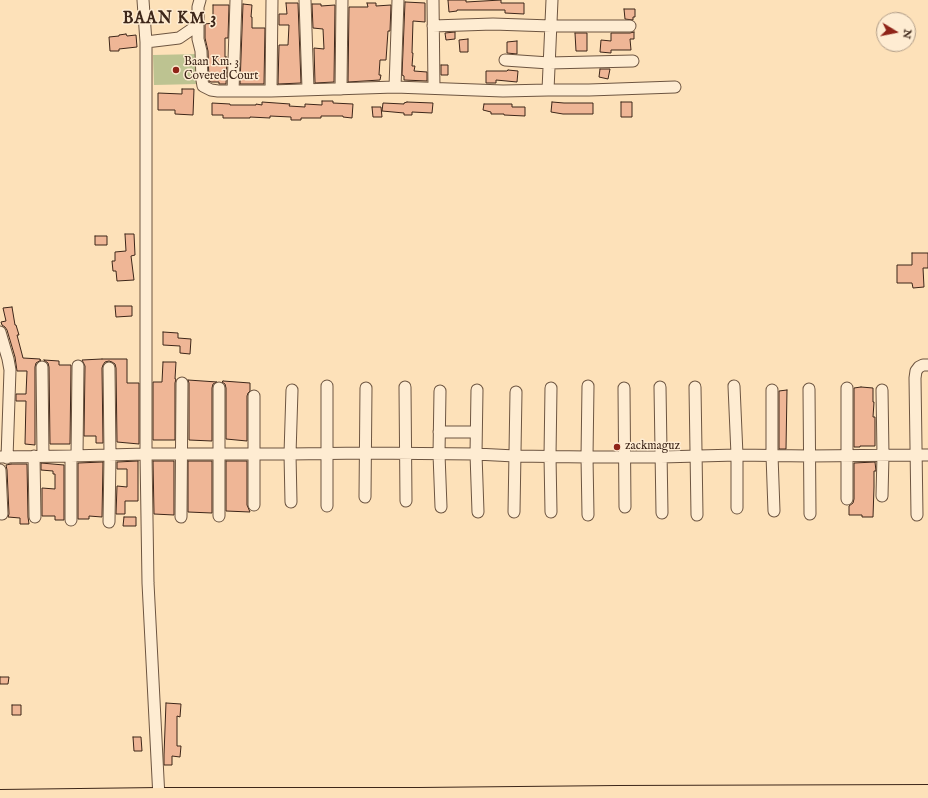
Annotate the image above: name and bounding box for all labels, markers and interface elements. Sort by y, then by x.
district label: BAAN KM 3 [123,10,217,30]
north arrow [876,12,916,52]
text: N [899,28,915,40]
place label: Baan Km. 3 Covered Court [184,56,258,84]
marker: Baan Km. 3 Covered Court [171,65,181,75]
place label: zackmaguz [625,440,680,454]
marker: zackmaguz [612,442,622,452]

